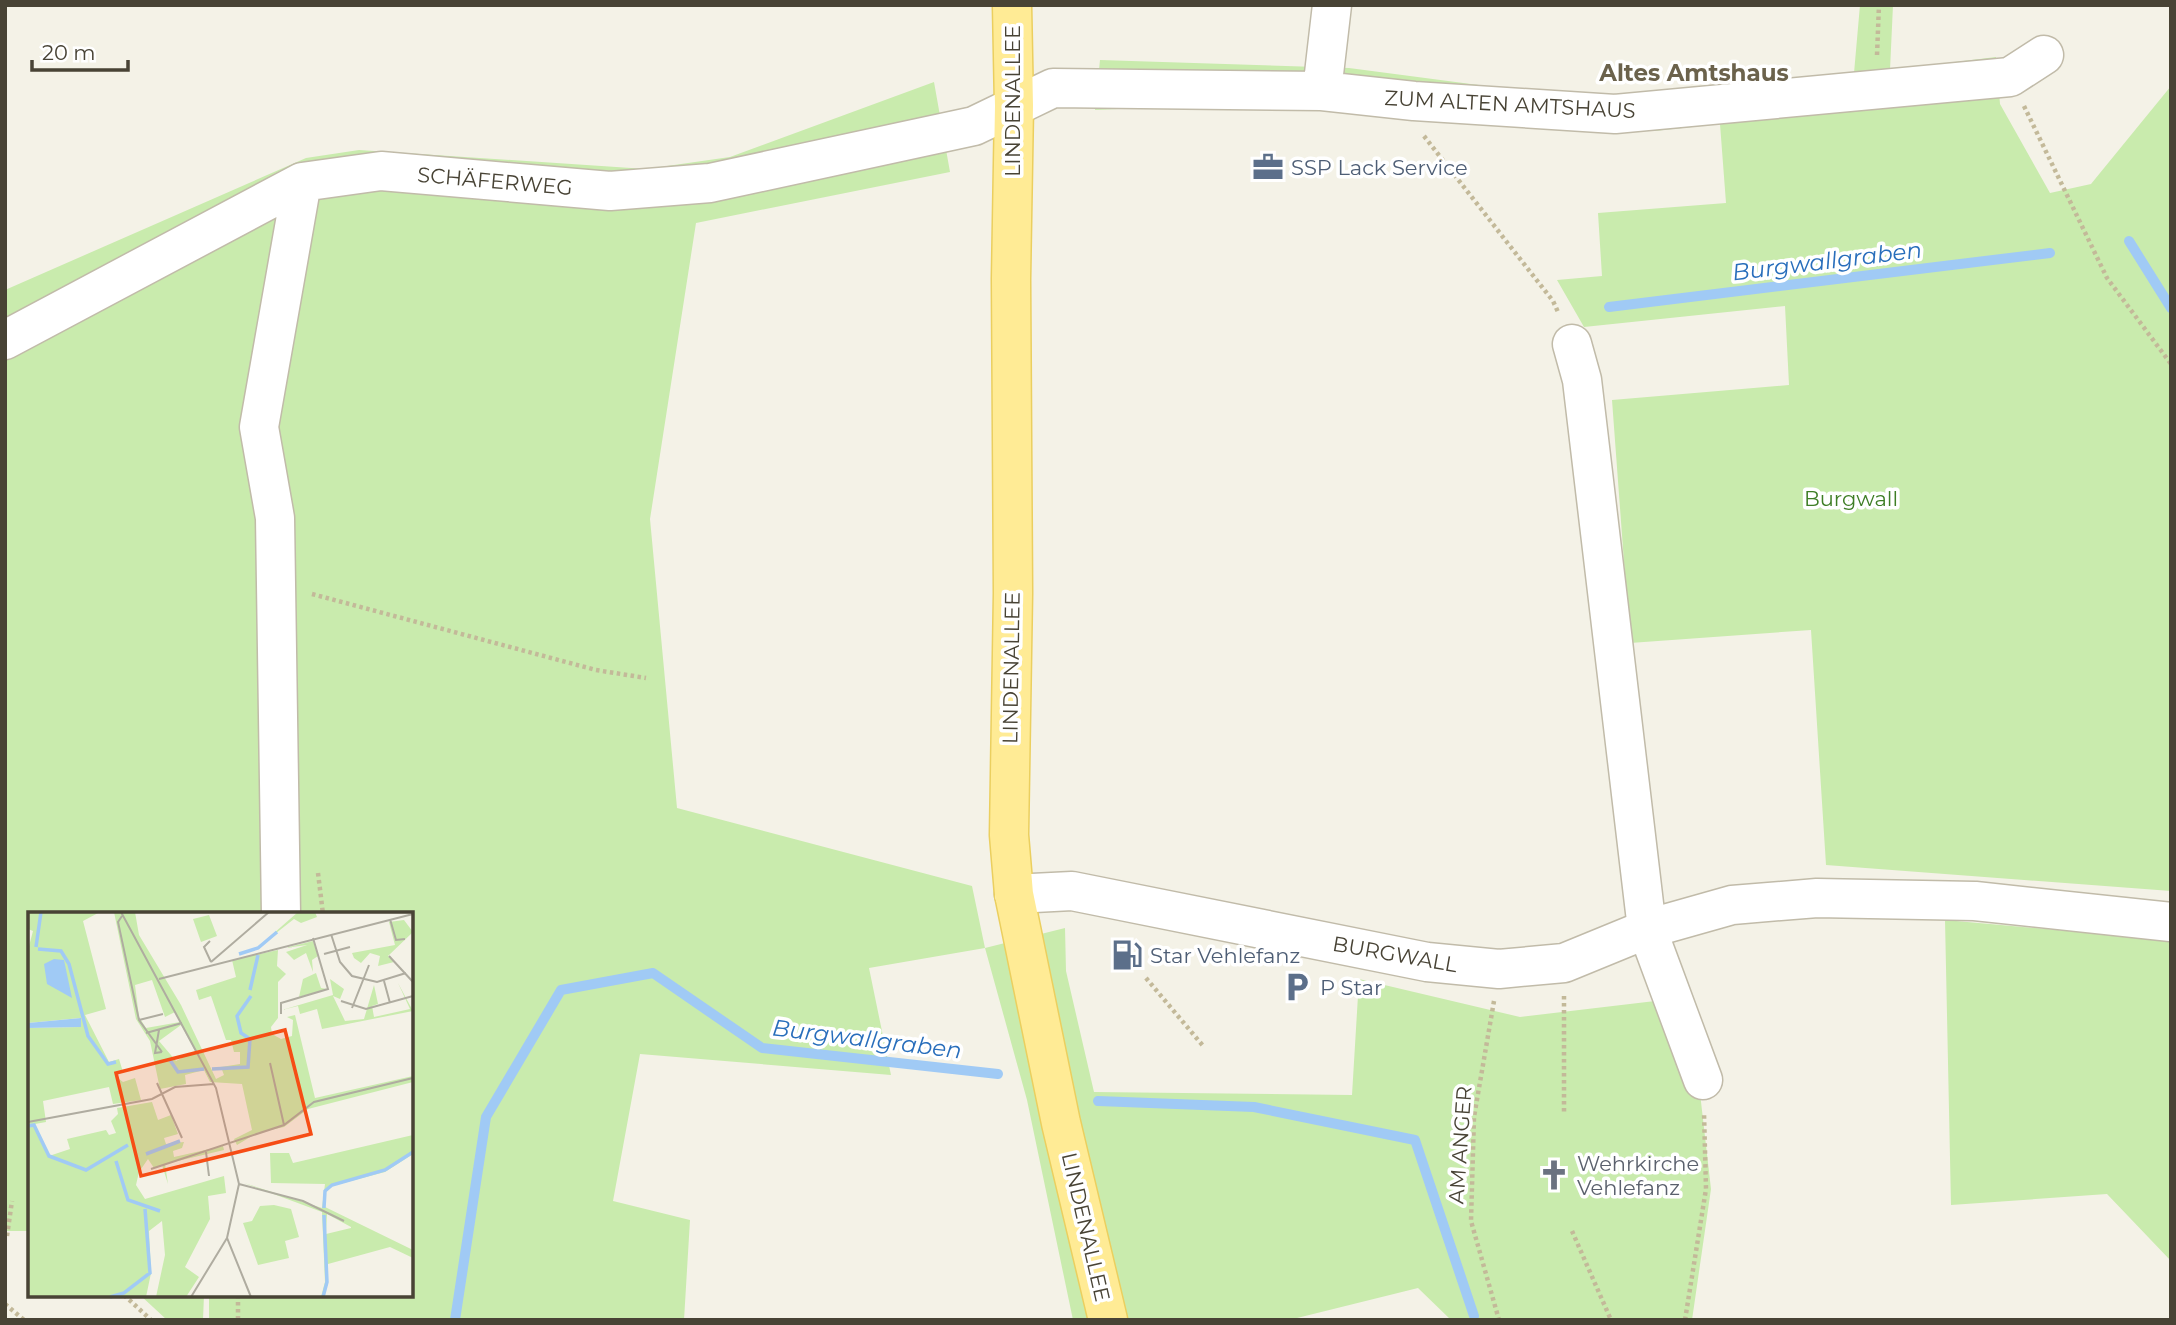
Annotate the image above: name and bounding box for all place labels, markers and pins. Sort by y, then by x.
office icon: SSP Lack Service [1251,150,1285,184]
place label: SSP Lack Service [1291,155,1468,180]
fuel station icon: Star Vehlefanz [1110,938,1144,972]
place label: Star Vehlefanz [1150,943,1300,968]
parking icon: P Star [1280,970,1314,1004]
place label: P Star [1320,975,1382,1000]
place label: Wehrkirche Vehlefanz [1577,1151,1699,1200]
church icon: Wehrkirche Vehlefanz [1537,1158,1571,1192]

